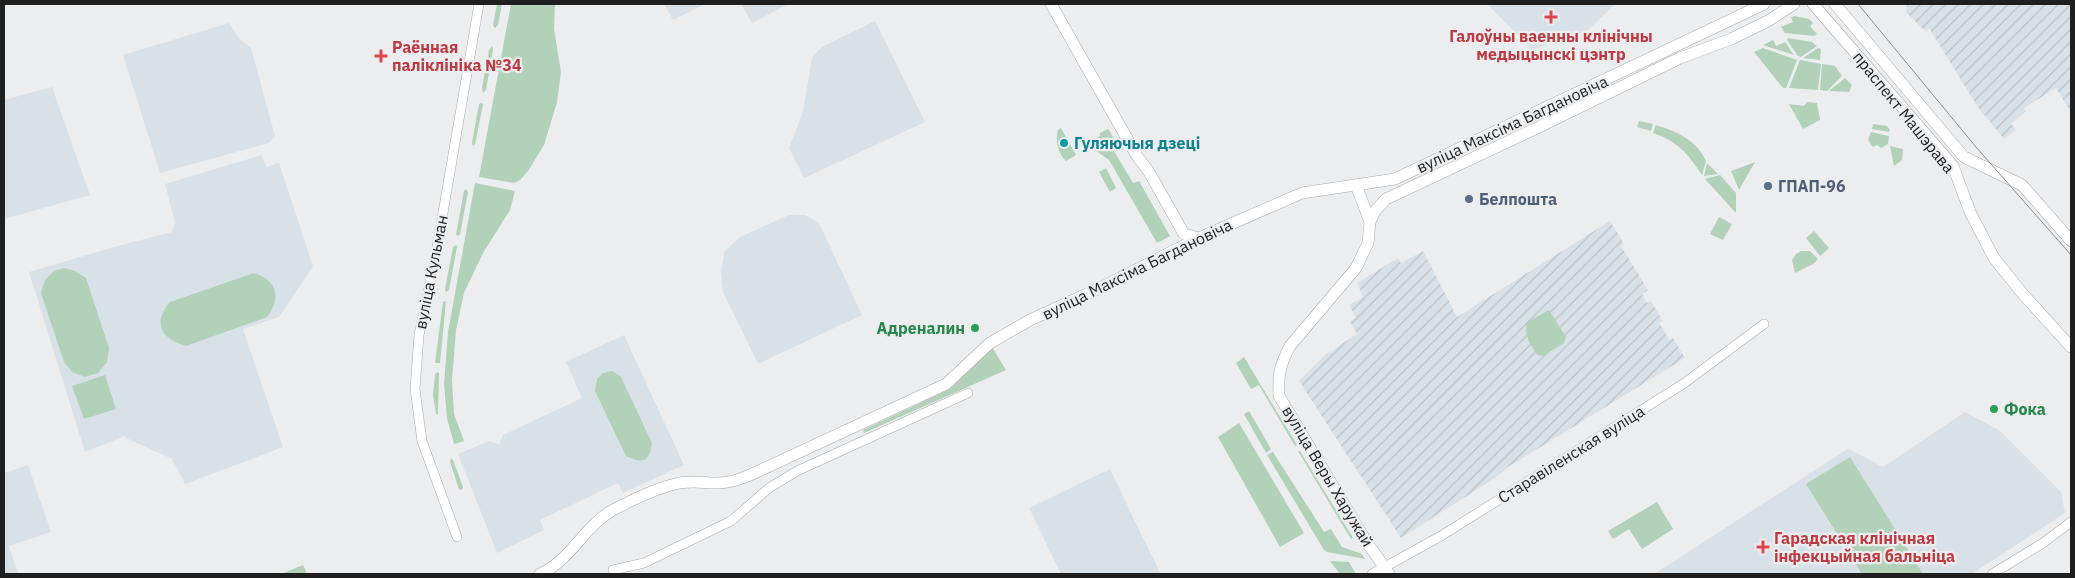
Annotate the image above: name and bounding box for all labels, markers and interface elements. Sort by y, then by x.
marker: Галоўны ваенны клінічны медыцынскі цэнтр [1544,10,1558,24]
place label: Галоўны ваенны клінічны медыцынскі цэнтр [1449,26,1653,64]
place label: Раённая паліклініка №34 [392,37,522,75]
street label: праспект Машэрава [1849,47,1960,177]
marker: Раённая паліклініка №34 [374,49,388,63]
street label: вуліца Максіма Багдановіча [1413,71,1611,177]
place label: Гуляючыя дзеці [1074,133,1200,153]
marker: Гуляючыя дзеці [1058,137,1070,149]
place label: ГПАП-96 [1778,176,1846,196]
marker: ГПАП-96 [1762,180,1774,192]
place label: Белпошта [1479,189,1557,209]
marker: Белпошта [1463,193,1475,205]
street label: вуліца Кульман [410,213,452,331]
street label: вуліца Максіма Багдановіча [1039,214,1236,324]
place label: Адреналин [876,318,965,338]
marker: Адреналин [969,322,981,334]
place label: Фока [2004,399,2046,419]
street label: Старавіленская вуліца [1494,400,1648,507]
street label: вуліца Веры Харужай [1278,402,1378,550]
marker: Фока [1988,403,2000,415]
place label: Гарадская клінічная інфекцыйная бальніца [1774,528,1955,566]
marker: Гарадская клінічная інфекцыйная бальніца [1756,540,1770,554]

